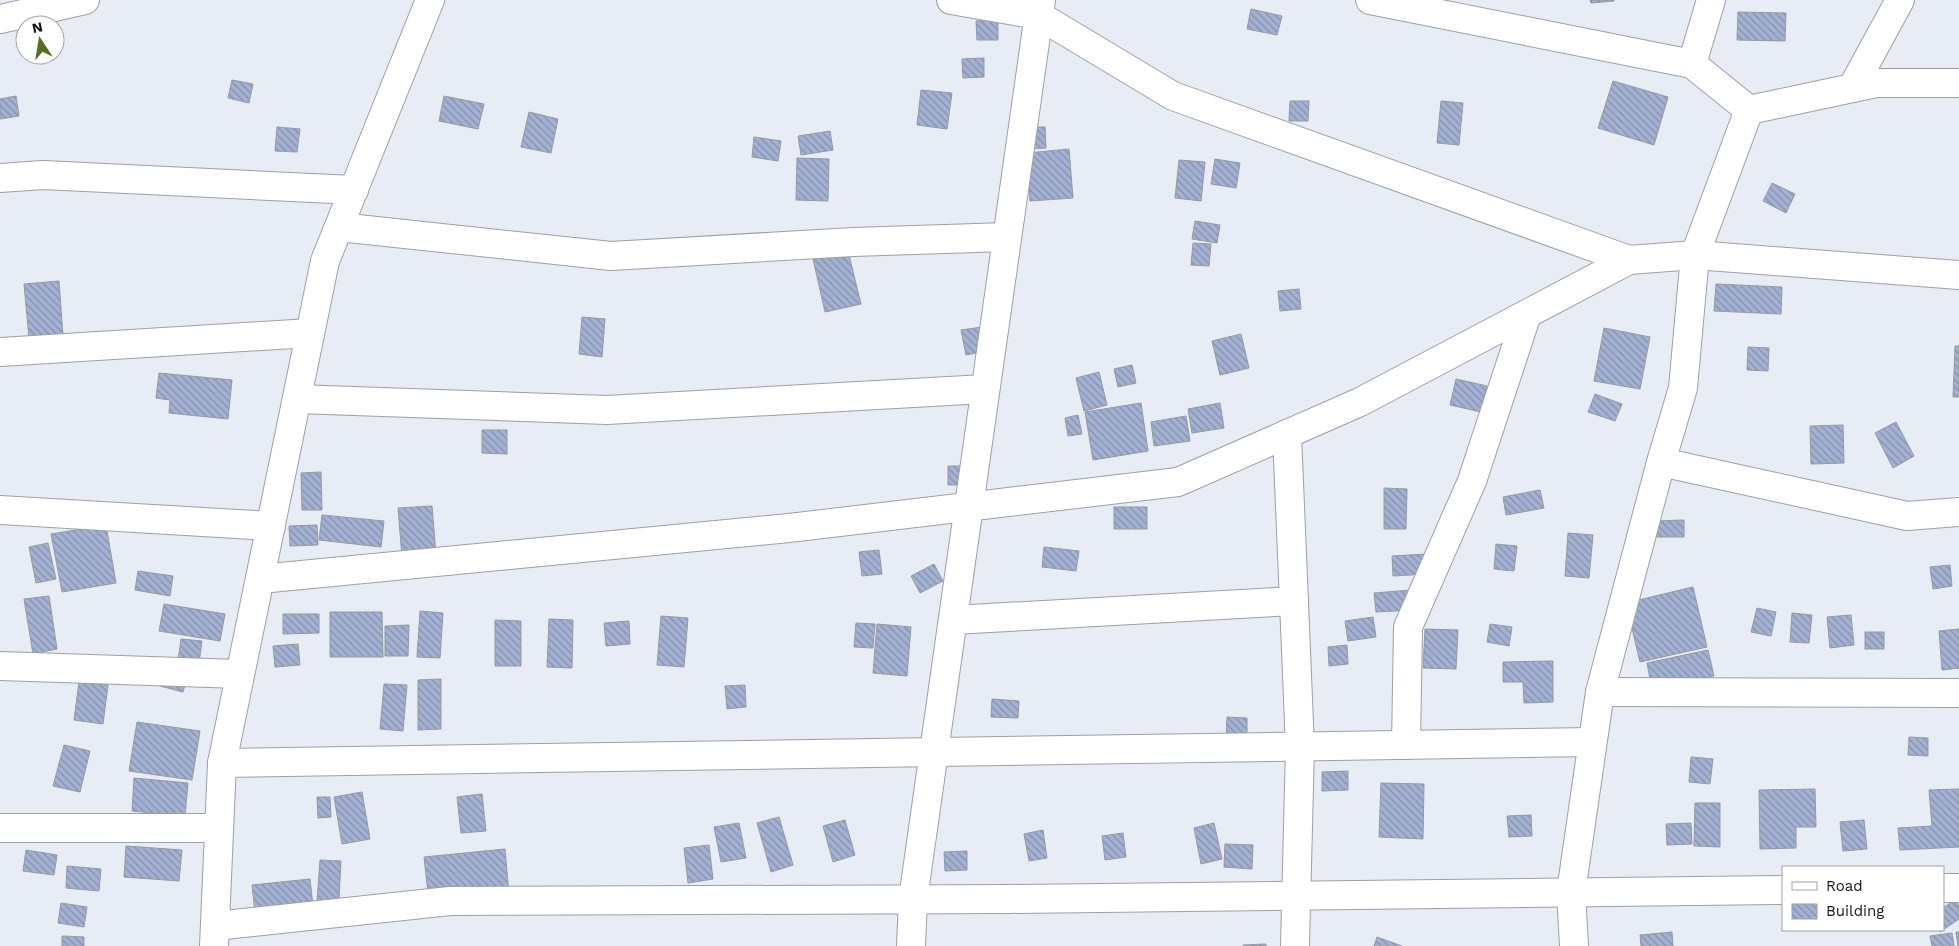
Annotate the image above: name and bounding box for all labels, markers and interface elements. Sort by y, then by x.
north arrow [15,15,65,65]
text: N [31,18,44,36]
legend [1782,866,1944,931]
text: Road [1826,877,1863,895]
text: Building [1826,902,1884,920]

